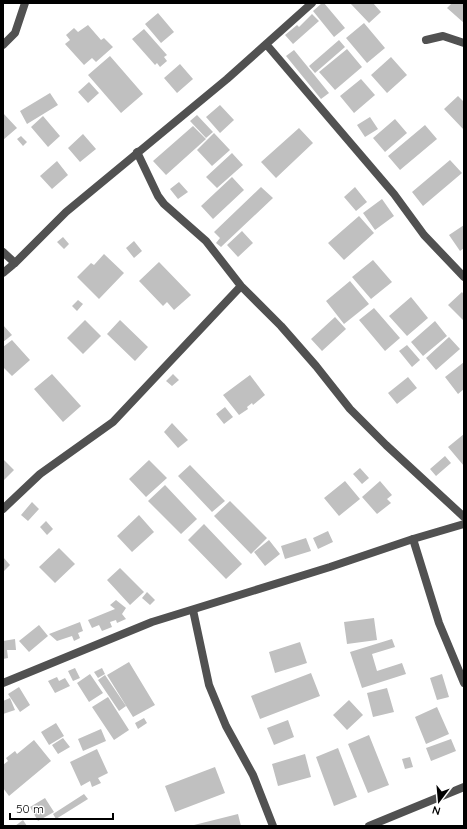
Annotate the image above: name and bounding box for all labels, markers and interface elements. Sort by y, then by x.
north arrow [419,781,459,821]
scale bar [10,795,113,821]
text: 50 m [16,801,44,816]
text: N [430,803,442,818]

